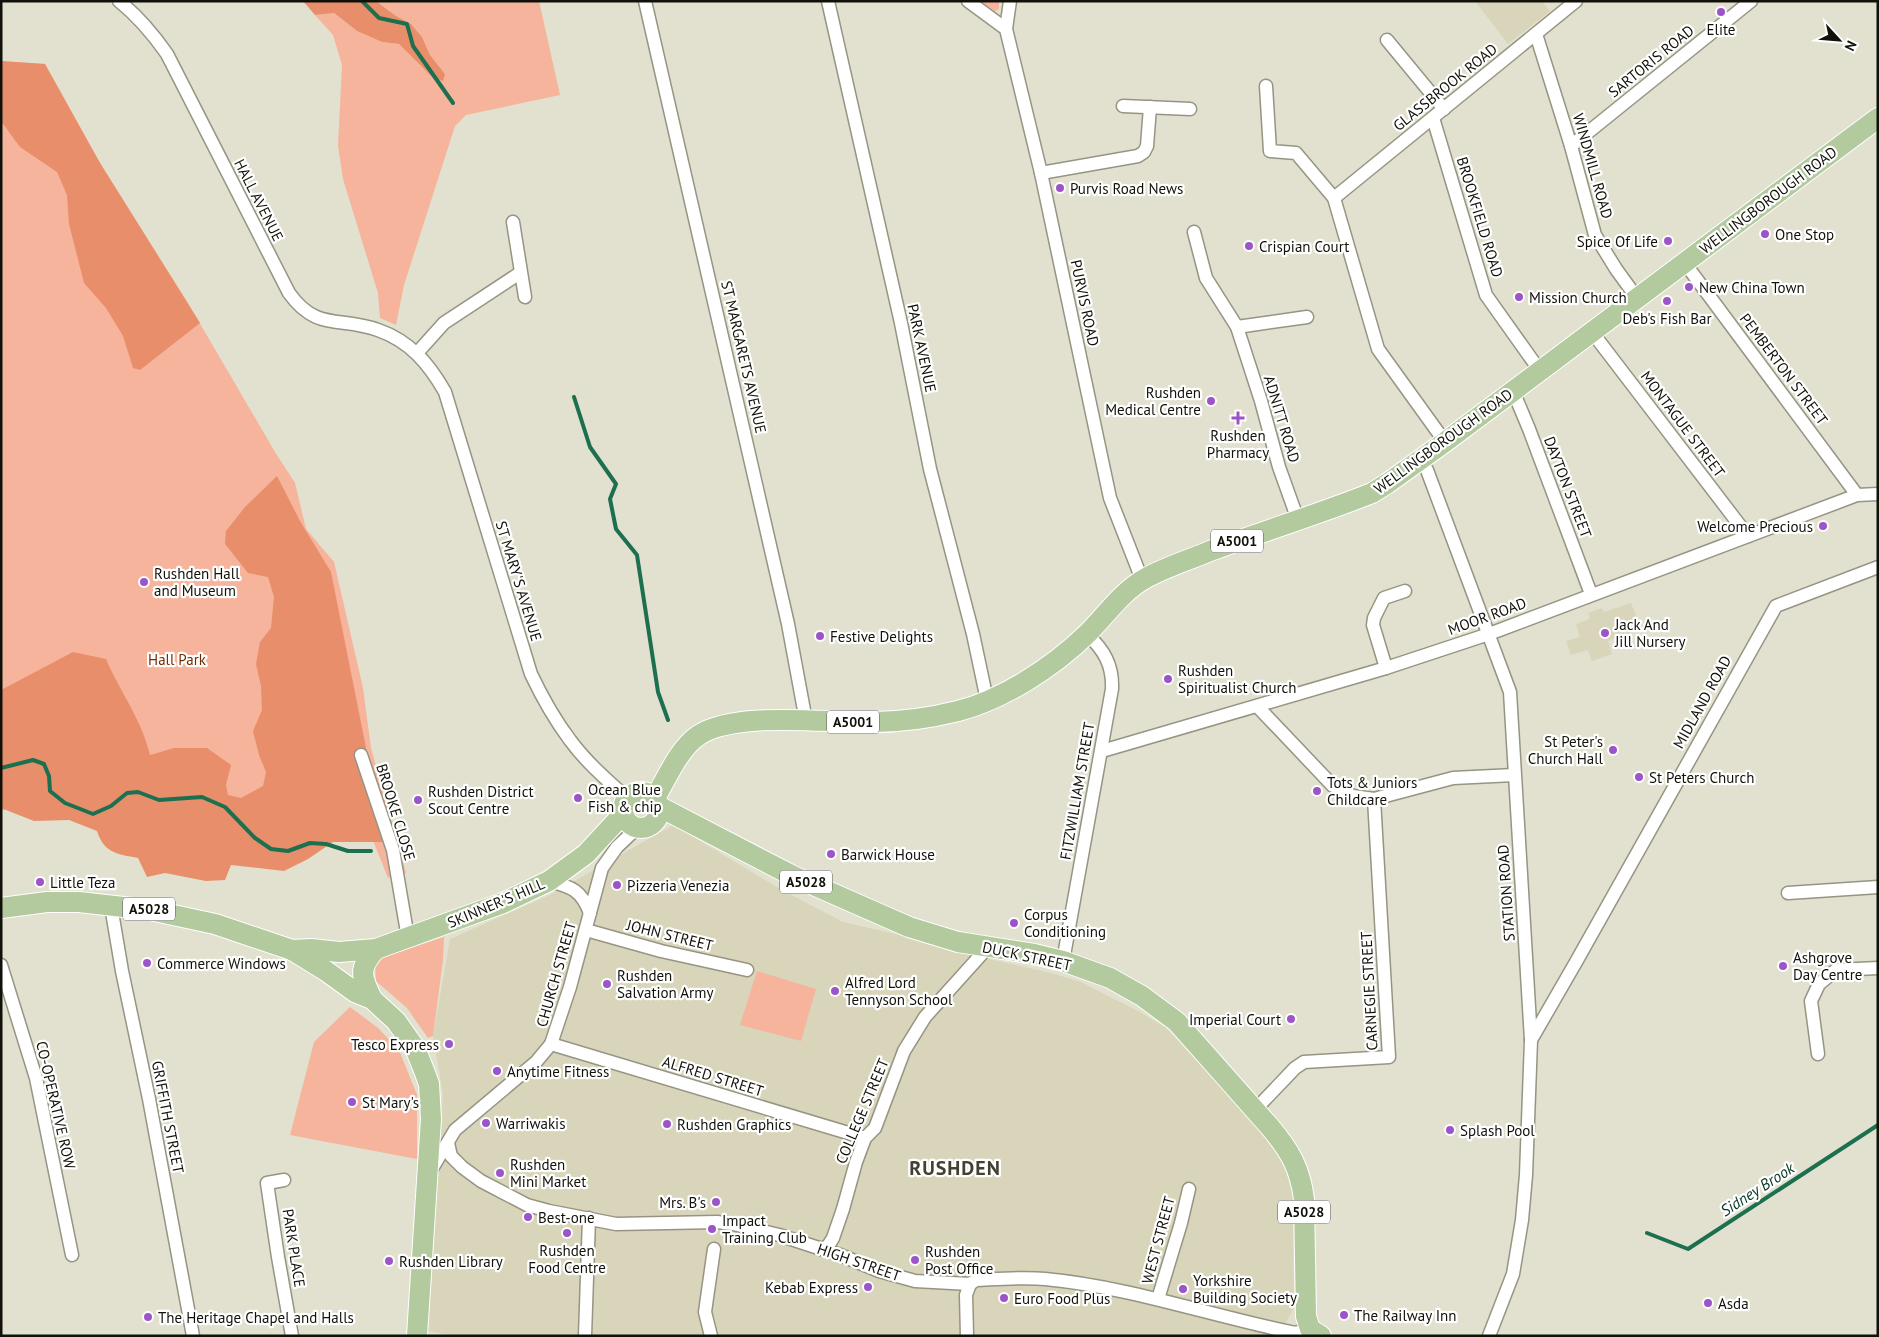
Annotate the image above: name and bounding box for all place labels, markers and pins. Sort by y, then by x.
marker: Elite [1715,6,1727,18]
place label: Elite [1707,20,1735,39]
place label: Purvis Road News [1070,179,1183,198]
marker: Purvis Road News [1054,182,1066,194]
place label: One Stop [1775,225,1834,244]
marker: One Stop [1759,228,1771,240]
place label: Spice Of Life [1577,232,1658,251]
marker: Spice Of Life [1662,235,1674,247]
place label: Crispian Court [1259,237,1349,256]
marker: Crispian Court [1243,240,1255,252]
place label: New China Town [1699,278,1805,297]
marker: New China Town [1683,281,1695,293]
place label: Mission Church [1529,288,1627,307]
marker: Mission Church [1513,291,1525,303]
marker: Deb's Fish Bar [1661,295,1673,307]
place label: Deb's Fish Bar [1623,309,1712,328]
place label: Rushden Medical Centre [1105,383,1201,419]
marker: Rushden Medical Centre [1205,395,1217,407]
marker: Rushden Pharmacy [1232,412,1244,424]
place label: Rushden Pharmacy [1207,426,1269,462]
place label: Welcome Precious [1697,517,1813,536]
marker: Welcome Precious [1817,520,1829,532]
place label: Rushden Hall and Museum [154,564,240,600]
marker: Rushden Hall and Museum [138,576,150,588]
place label: Jack And Jill Nursery [1614,615,1685,651]
place label: Festive Delights [830,627,933,646]
marker: Jack And Jill Nursery [1599,627,1611,639]
marker: Festive Delights [814,630,826,642]
place label: Rushden Spiritualist Church [1178,661,1297,697]
marker: Rushden Spiritualist Church [1162,673,1174,685]
place label: St Peter's Church Hall [1528,732,1604,768]
marker: St Peter's Church Hall [1607,744,1619,756]
place label: St Peters Church [1649,768,1754,787]
marker: St Peters Church [1633,771,1645,783]
place label: Tots & Juniors Childcare [1327,773,1417,809]
place label: Ocean Blue Fish & chip [588,780,662,816]
place label: Rushden District Scout Centre [428,782,533,818]
marker: Tots & Juniors Childcare [1311,785,1323,797]
marker: Ocean Blue Fish & chip [572,792,584,804]
marker: Rushden District Scout Centre [412,794,424,806]
place label: Barwick House [841,845,935,864]
marker: Barwick House [825,848,837,860]
place label: Little Teza [50,873,116,892]
marker: Little Teza [34,876,46,888]
place label: Pizzeria Venezia [627,876,729,895]
marker: Pizzeria Venezia [611,879,623,891]
place label: Corpus Conditioning [1024,905,1106,941]
marker: Corpus Conditioning [1008,917,1020,929]
place label: Ashgrove Day Centre [1793,948,1862,984]
place label: Commerce Windows [157,954,286,973]
marker: Commerce Windows [141,957,153,969]
marker: Ashgrove Day Centre [1777,960,1789,972]
place label: Rushden Salvation Army [617,966,713,1002]
place label: Alfred Lord Tennyson School [845,973,953,1009]
marker: Rushden Salvation Army [601,978,613,990]
marker: Alfred Lord Tennyson School [829,985,841,997]
place label: Imperial Court [1189,1010,1281,1029]
marker: Imperial Court [1285,1013,1297,1025]
place label: Tesco Express [351,1035,439,1054]
marker: Tesco Express [443,1038,455,1050]
place label: Anytime Fitness [507,1062,609,1081]
marker: Anytime Fitness [491,1065,503,1077]
place label: St Mary's [362,1093,419,1112]
marker: St Mary's [346,1096,358,1108]
place label: Warriwakis [496,1114,565,1133]
place label: Rushden Graphics [677,1115,791,1134]
marker: Warriwakis [480,1117,492,1129]
marker: Rushden Graphics [661,1118,673,1130]
place label: Splash Pool [1460,1121,1535,1140]
marker: Splash Pool [1444,1124,1456,1136]
place label: Rushden Mini Market [510,1155,586,1191]
marker: Rushden Mini Market [494,1167,506,1179]
place label: Mrs. B's [659,1193,706,1212]
marker: Mrs. B's [710,1196,722,1208]
place label: Best-one [538,1208,595,1227]
marker: Best-one [522,1211,534,1223]
place label: Impact Training Club [722,1211,807,1247]
marker: Impact Training Club [706,1223,718,1235]
marker: Rushden Food Centre [561,1227,573,1239]
place label: Rushden Food Centre [528,1241,606,1277]
place label: Rushden Post Office [925,1242,993,1278]
place label: Rushden Library [399,1252,503,1271]
marker: Rushden Post Office [909,1254,921,1266]
marker: Rushden Library [383,1255,395,1267]
place label: Yorkshire Building Society [1193,1271,1297,1307]
place label: Kebab Express [765,1278,858,1297]
marker: Kebab Express [862,1281,874,1293]
marker: Yorkshire Building Society [1177,1283,1189,1295]
place label: Euro Food Plus [1014,1289,1110,1308]
marker: Euro Food Plus [998,1292,1010,1304]
place label: Asda [1718,1294,1749,1313]
marker: Asda [1702,1297,1714,1309]
place label: The Railway Inn [1354,1306,1456,1325]
place label: The Heritage Chapel and Halls [158,1308,354,1327]
marker: The Railway Inn [1338,1309,1350,1321]
marker: The Heritage Chapel and Halls [142,1311,154,1323]

